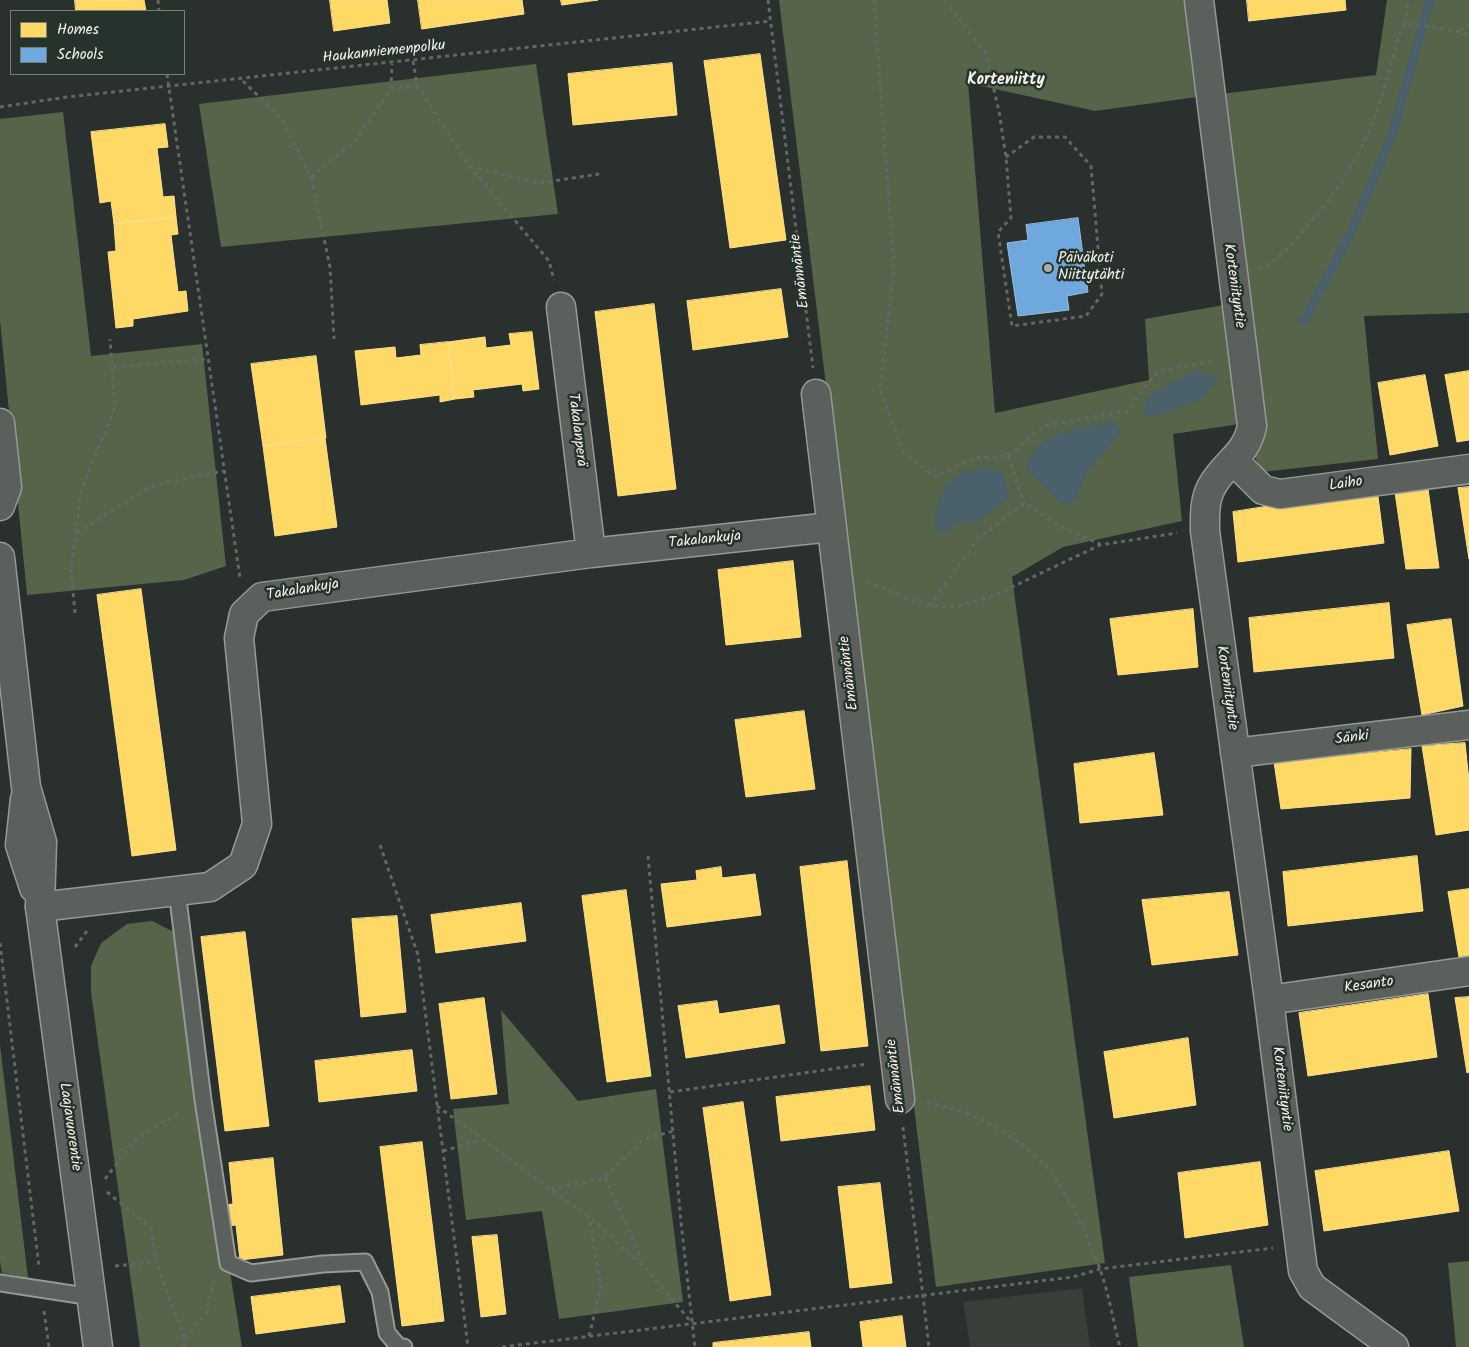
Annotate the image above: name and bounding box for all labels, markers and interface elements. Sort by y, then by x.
legend [10,10,185,75]
text: Homes [57,18,99,42]
street label: Haukanniemenpolku [322,38,446,68]
text: Schools [57,43,103,67]
district label: Korteniitty [967,71,1045,91]
street label: Emännäntie [787,233,815,309]
street label: Korteniityntie [1218,243,1248,329]
place label: Päiväkoti Niittytähti [1058,250,1124,285]
marker: Päiväkoti Niittytähti [1042,262,1054,274]
street label: Takalanperä [563,392,589,468]
street label: Laiho [1328,474,1364,496]
street label: Takalankuja [668,528,742,554]
street label: Takalankuja [266,576,340,606]
street label: Emännäntie [836,635,864,711]
street label: Korteniityntie [1211,645,1241,731]
street label: Sänki [1334,728,1370,750]
street label: Kesanto [1343,974,1395,998]
street label: Emännäntie [883,1038,911,1114]
street label: Korteniityntie [1267,1046,1295,1132]
street label: Laajavuorentie [54,1082,84,1172]

